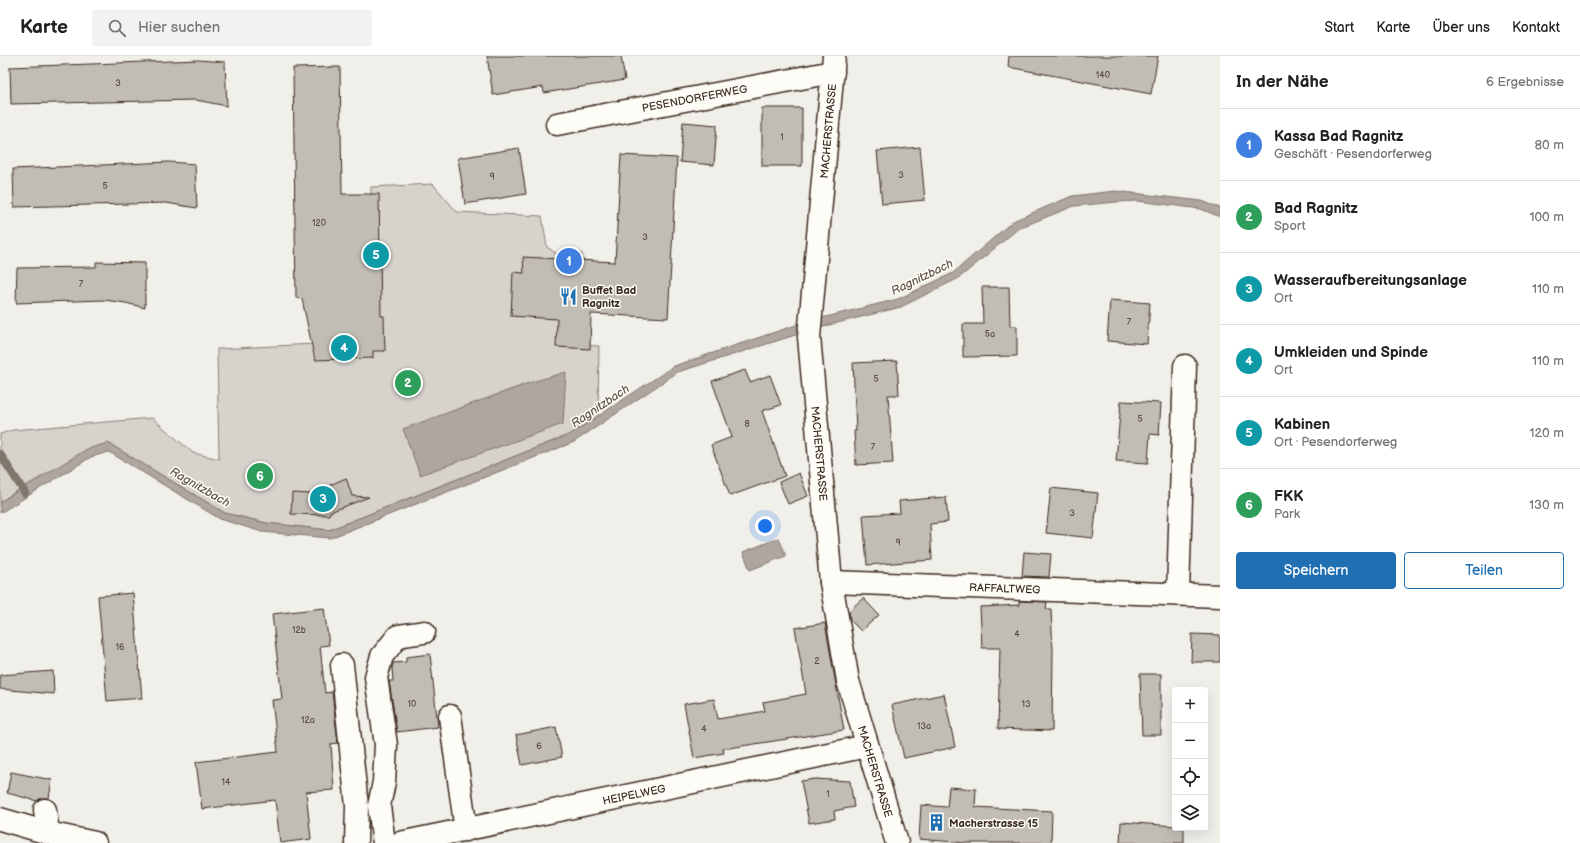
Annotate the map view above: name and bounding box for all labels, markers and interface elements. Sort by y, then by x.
search box [92,10,372,46]
text: Karte [20,16,68,39]
icon: search [106,17,128,39]
text: Hier suchen [138,18,220,37]
text: Start [1324,19,1354,36]
text: Karte [1376,19,1410,36]
text: Über uns [1432,19,1490,36]
text: Kontakt [1512,19,1560,36]
house number: 140 [1096,70,1110,81]
text: In der Nähe [1236,72,1329,92]
text: 6 Ergebnisse [1486,74,1564,90]
house number: 3 [115,78,121,89]
street label: PESENDORFERWEG [641,82,748,115]
street label: MACHERSTRASSE [818,83,839,179]
text: Kassa Bad Ragnitz [1274,127,1403,146]
house number: 1 [780,132,784,143]
text: 1 [1246,137,1252,153]
text: 80 m [1535,137,1564,153]
text: Geschäft · Pesendorferweg [1274,146,1432,162]
house number: 3 [898,170,904,181]
house number: 9 [489,171,495,182]
house number: 5 [102,181,108,192]
text: Bad Ragnitz [1274,199,1358,218]
text: 2 [1245,209,1253,225]
text: 100 m [1529,209,1564,225]
house number: 120 [312,218,326,229]
text: Sport [1274,218,1306,234]
house number: 3 [642,232,648,243]
pin: 5 [363,240,389,270]
pin: 1 [556,246,582,276]
water label: Ragnitzbach [889,256,956,299]
text: Wasseraufbereitungsanlage [1274,271,1467,290]
house number: 7 [79,279,84,290]
text: 3 [1245,281,1253,297]
text: 110 m [1532,281,1564,297]
place label: Buffet Bad Ragnitz [582,284,636,310]
restaurant icon: Buffet Bad Ragnitz [559,286,579,306]
text: Ort [1274,290,1293,306]
house number: 7 [1127,317,1132,328]
house number: 5a [985,329,995,340]
pin: 4 [331,333,357,363]
text: Umkleiden und Spinde [1274,343,1428,362]
text: 4 [1245,353,1253,369]
text: 110 m [1532,353,1564,369]
text: Ort [1274,362,1293,378]
pin: 2 [395,368,421,398]
house number: 5 [873,374,879,385]
water label: Ragnitzbach [568,381,633,431]
street label: MACHERSTRASSE [808,406,830,501]
house number: 5 [1137,414,1143,425]
text: Kabinen [1274,415,1330,434]
house number: 8 [744,419,750,430]
text: 5 [1245,425,1253,441]
text: 120 m [1529,425,1564,441]
text: Ort · Pesendorferweg [1274,434,1397,450]
house number: 7 [871,442,876,453]
pin: 6 [247,461,273,491]
water label: Ragnitzbach [167,464,233,511]
pin: 3 [310,484,336,514]
text: FKK [1274,487,1303,506]
text: 6 [1245,497,1253,513]
text: 130 m [1529,497,1564,513]
text: Park [1274,506,1300,522]
house number: 3 [1069,508,1075,519]
your location [755,516,775,536]
house number: 9 [895,537,901,548]
button: Speichern [1236,552,1396,589]
button: Teilen [1404,552,1564,589]
street label: RAFFALTWEG [969,581,1041,597]
house number: 12b [292,625,306,636]
house number: 4 [1014,629,1020,640]
house number: 16 [116,642,125,653]
house number: 2 [814,656,820,667]
map controls [1172,687,1208,831]
button: + [1172,687,1208,723]
house number: 10 [408,699,416,710]
house number: 13 [1021,699,1031,710]
house number: 12a [301,715,315,726]
house number: 13a [917,721,931,732]
button: − [1172,723,1208,759]
house number: 4 [701,724,707,735]
street label: MACHERSTRASSE [855,724,895,819]
house number: 6 [536,741,542,752]
button: locate [1172,759,1208,795]
house number: 14 [222,777,231,788]
street label: HEIPELWEG [601,782,667,808]
house number: 1 [826,789,830,800]
button: layers [1172,795,1208,831]
building icon: Macherstrasse 15 [926,813,946,833]
place label: Macherstrasse 15 [949,817,1039,830]

